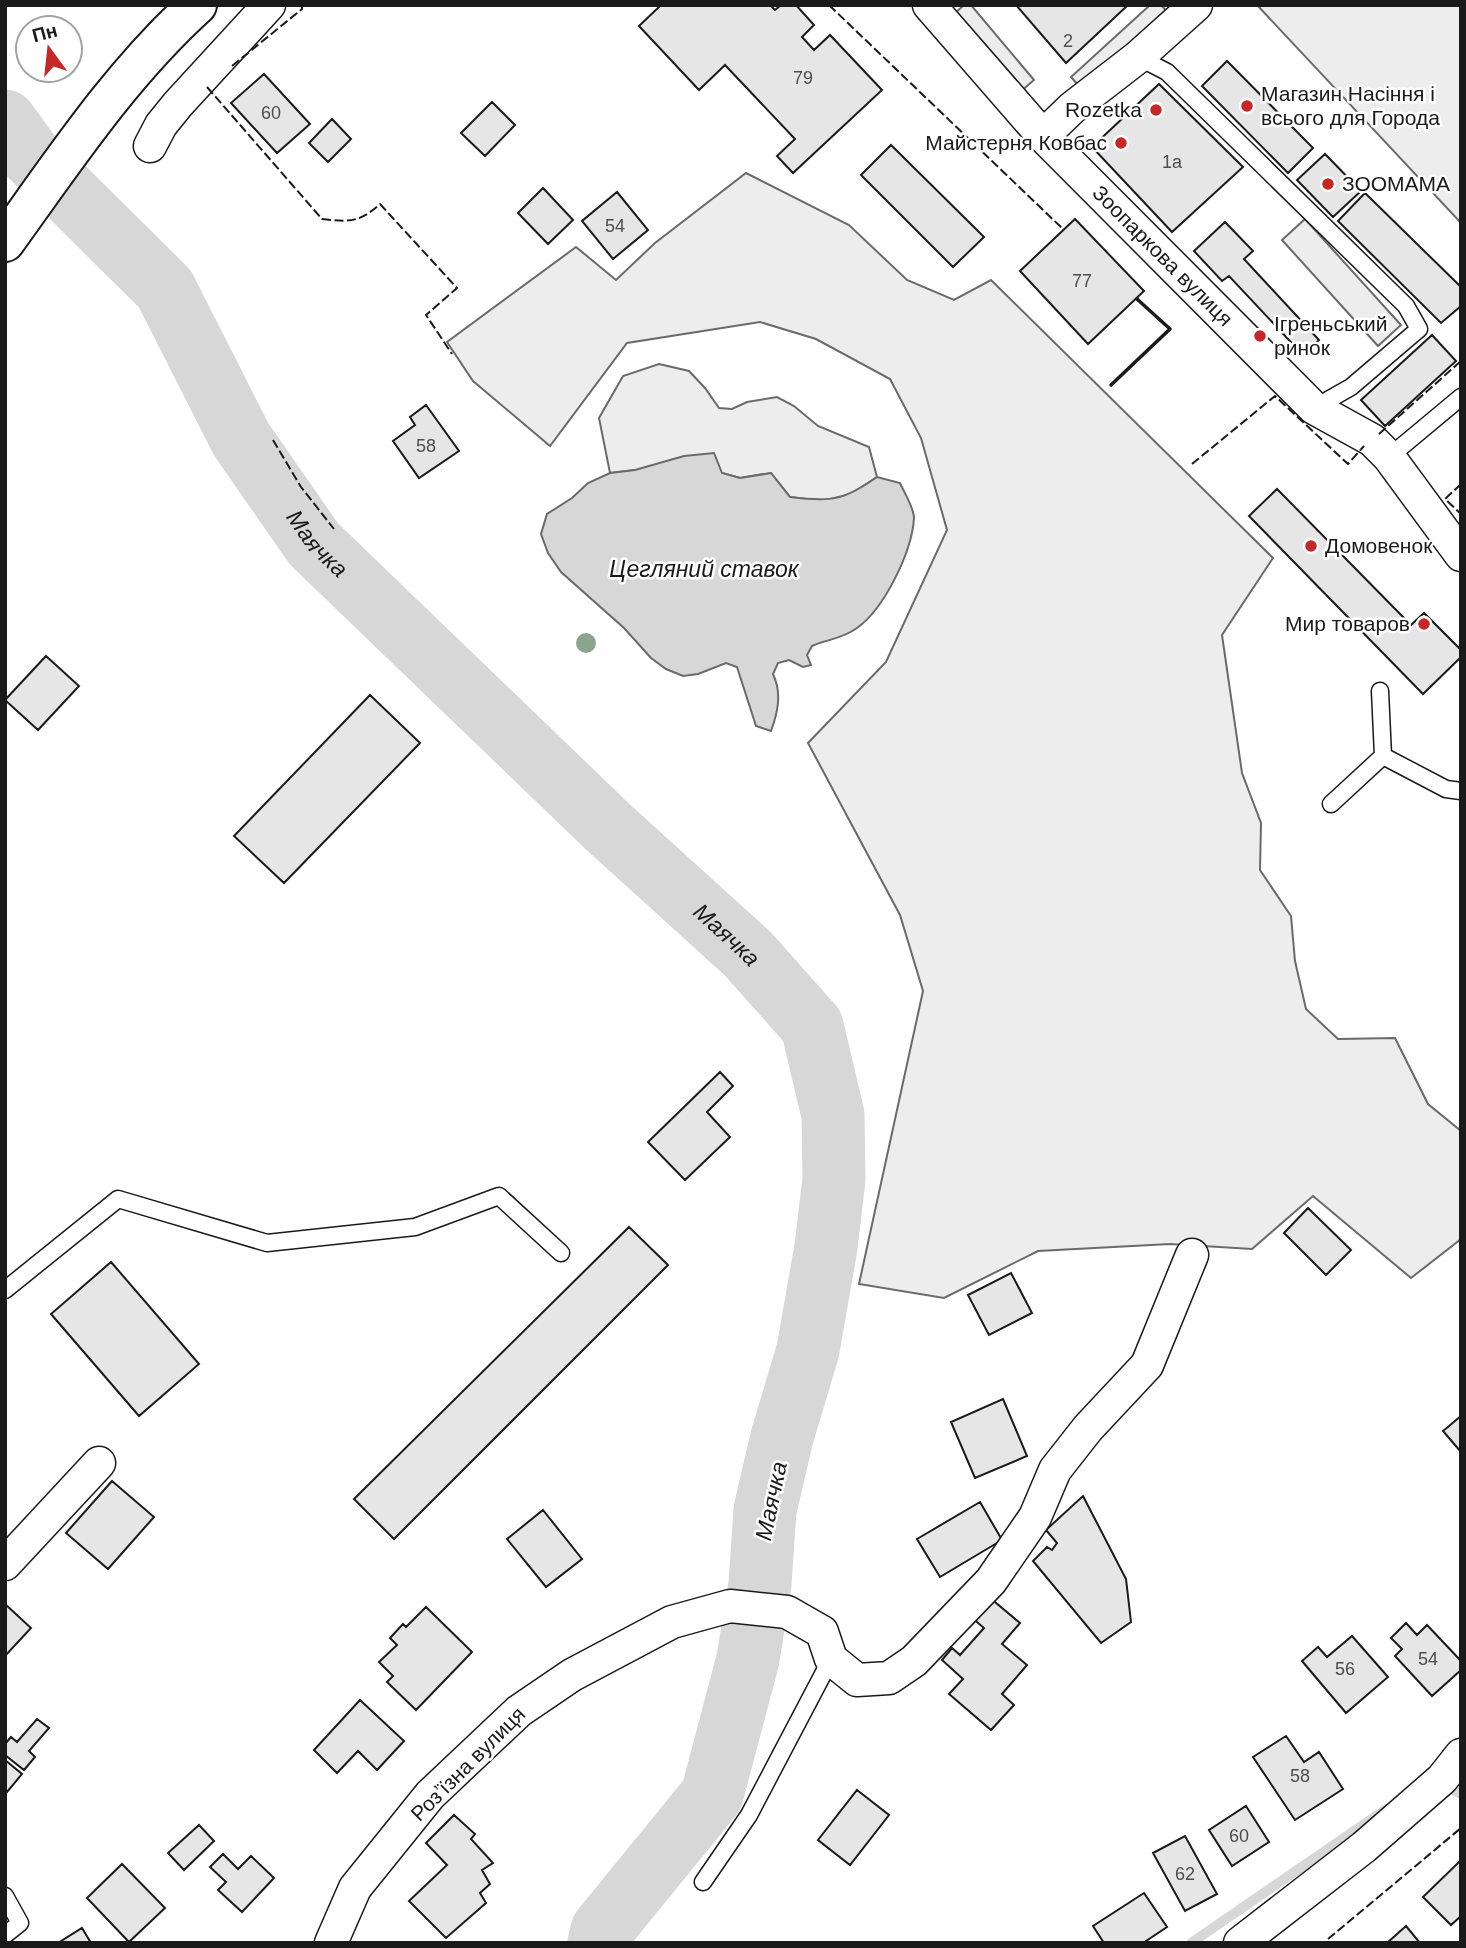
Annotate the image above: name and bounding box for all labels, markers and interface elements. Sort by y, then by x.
north arrow [14,14,84,84]
text: Пн [30,20,60,46]
house number: 2 [1063,31,1073,51]
house number: 79 [793,68,813,88]
place label: Магазин Насіння і всього для Города [1261,82,1440,129]
place label: Rozetka [1065,98,1142,121]
marker: Магазин Насіння і всього для Города [1239,98,1255,114]
marker: Rozetka [1148,102,1164,118]
house number: 60 [261,103,281,123]
place label: Майстерня Ковбас [925,131,1107,154]
marker: Майстерня Ковбас [1113,135,1129,151]
house number: 1а [1162,152,1183,172]
place label: ЗООМАМА [1342,172,1450,195]
marker: ЗООМАМА [1320,176,1336,192]
street label: Зоопаркова вулиця [1088,181,1238,331]
house number: 54 [605,216,625,236]
house number: 77 [1072,271,1092,291]
place label: Ігреньський ринок [1274,312,1387,359]
marker: Ігреньський ринок [1252,328,1268,344]
house number: 58 [416,436,436,456]
water label: Маячка [281,505,353,582]
place label: Домовенок [1325,534,1433,557]
marker: Домовенок [1303,538,1319,554]
water label: Цегляний ставок [609,556,800,582]
place label: Мир товаров [1285,612,1410,635]
marker: Мир товаров [1416,616,1432,632]
water label: Маячка [688,898,765,971]
water label: Маячка [750,1459,792,1543]
house number: 54 [1418,1649,1438,1669]
house number: 56 [1335,1659,1355,1679]
street label: Розʼїзна вулиця [406,1702,529,1825]
house number: 58 [1290,1766,1310,1786]
house number: 60 [1229,1826,1249,1846]
house number: 62 [1175,1864,1195,1884]

